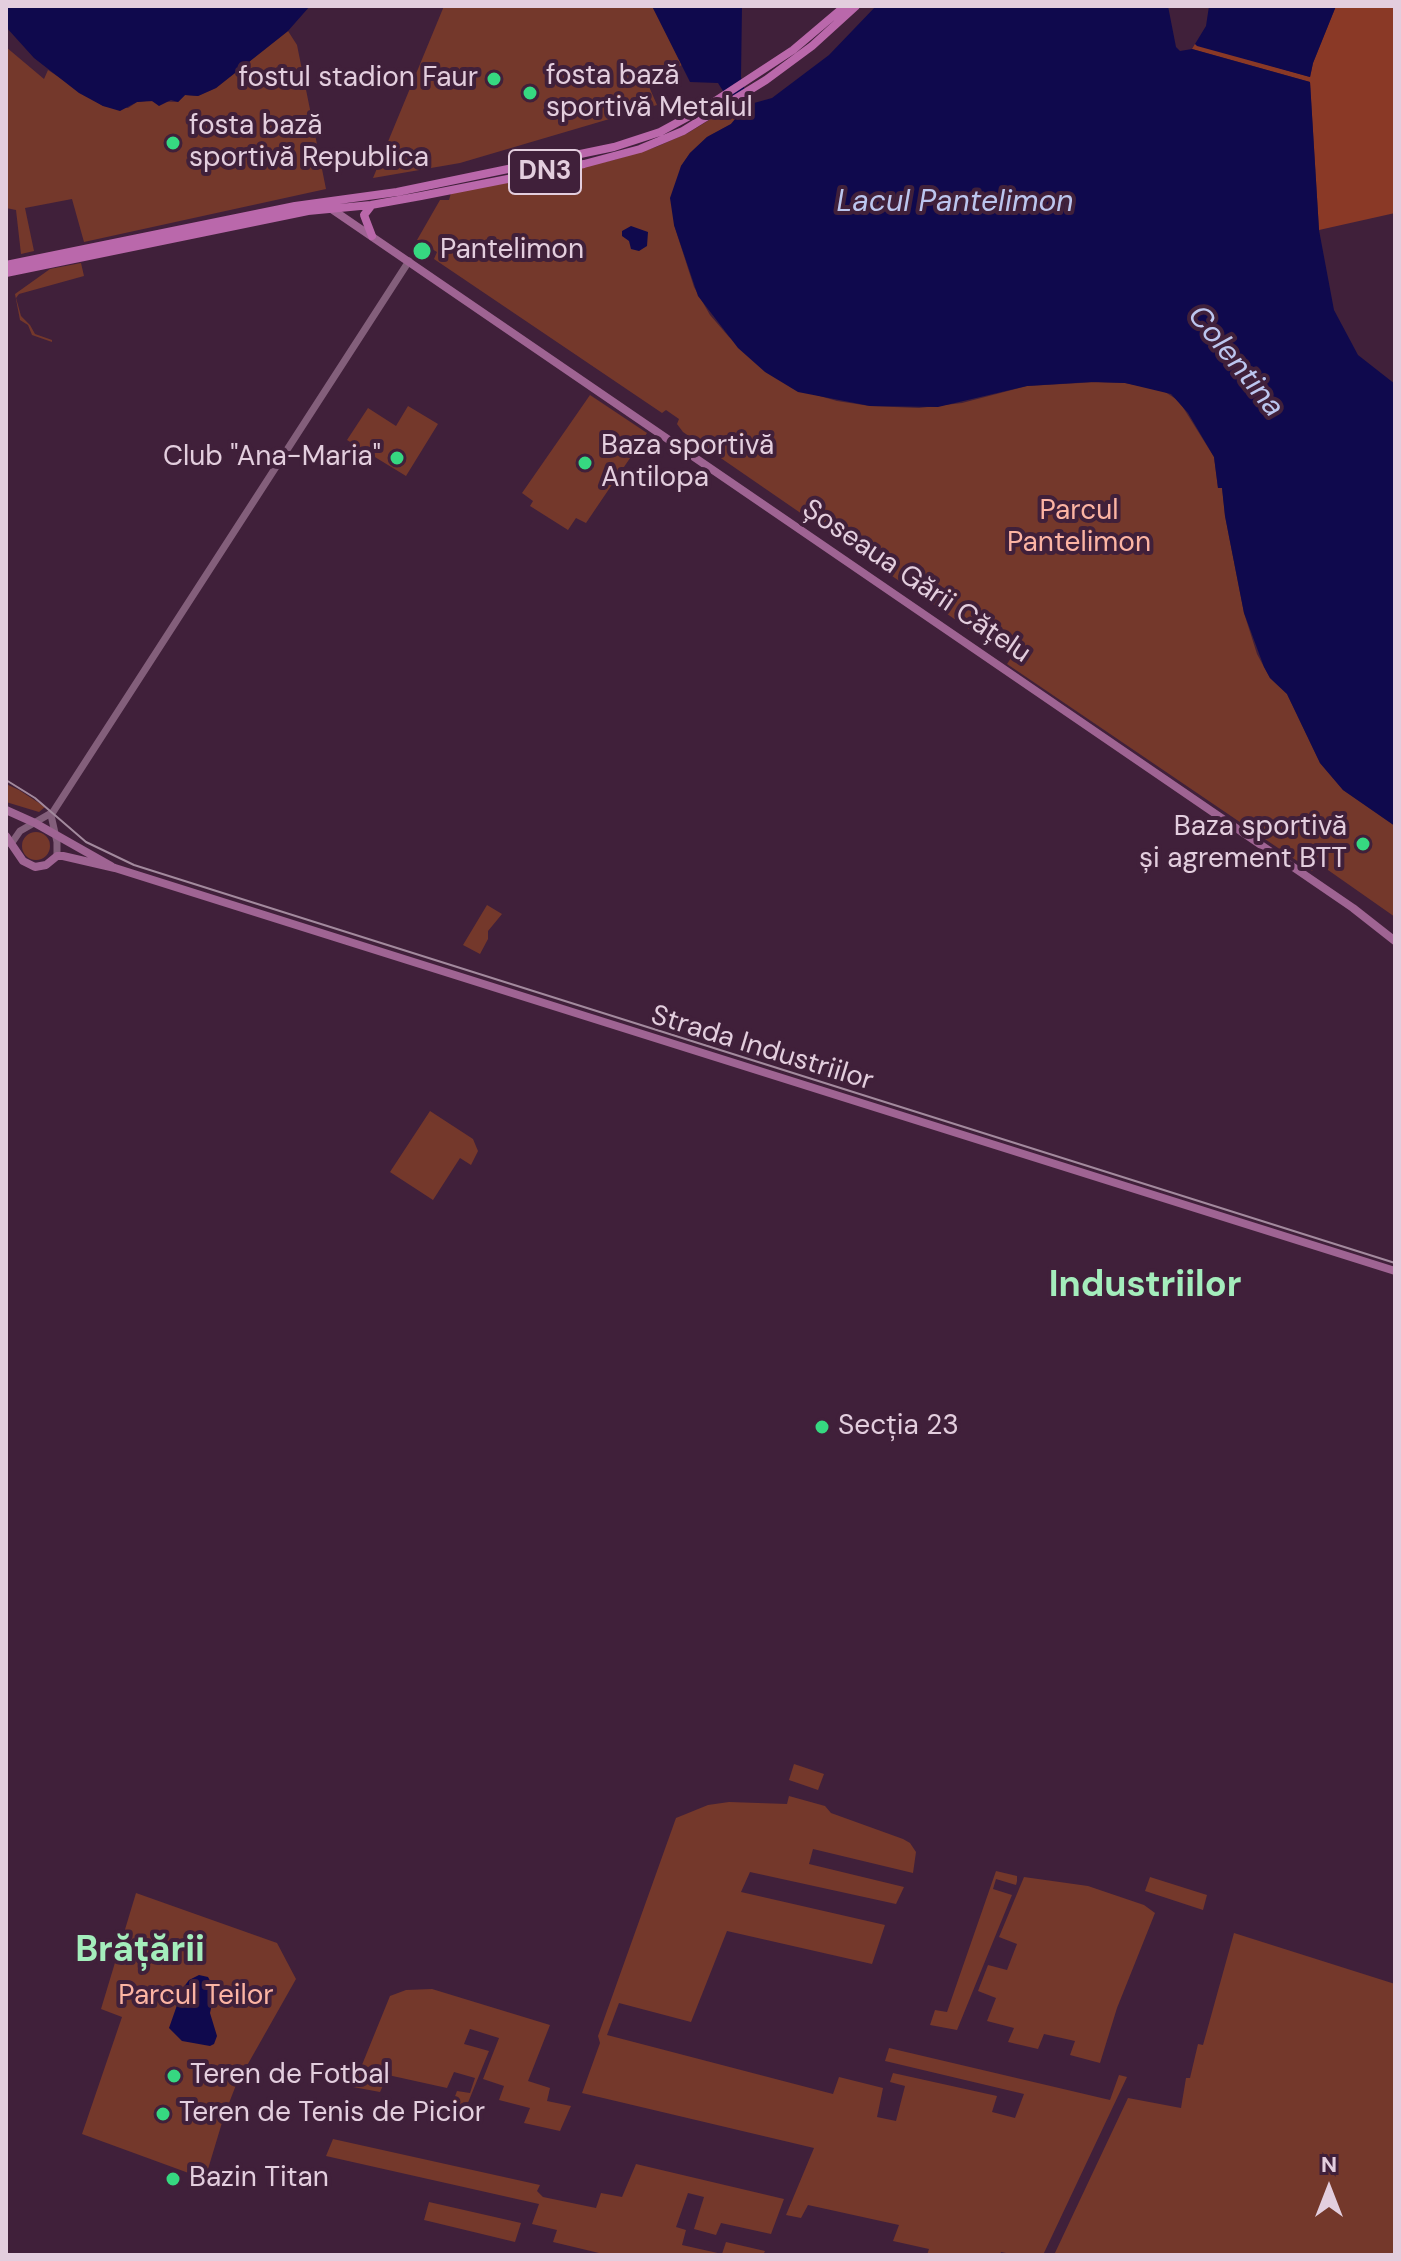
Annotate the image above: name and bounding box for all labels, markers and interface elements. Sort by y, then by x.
place label: fosta bază sportivă Metalul [546,60,753,126]
place label: fostul stadion Faur [239,62,478,96]
marker: fostul stadion Faur [485,70,503,88]
marker: fosta bază sportivă Metalul [521,84,539,102]
place label: fosta bază sportivă Republica [189,110,429,176]
marker: fosta bază sportivă Republica [164,134,182,152]
road number: DN3 [509,150,581,194]
water label: Lacul Pantelimon [836,185,1074,221]
place label: Pantelimon [440,234,584,268]
marker: Pantelimon [411,240,433,262]
water label: Colentina [1179,299,1291,425]
place label: Baza sportivă Antilopa [601,430,774,496]
place label: Club "Ana-Maria" [163,441,381,475]
marker: Club "Ana-Maria" [388,449,406,467]
marker: Baza sportivă Antilopa [576,454,594,472]
street label: Șoseaua Gării Cățelu [795,493,1037,671]
park label: Parcul Pantelimon [1007,495,1151,561]
place label: Baza sportivă și agrement BTT [1139,811,1347,877]
marker: Baza sportivă și agrement BTT [1354,835,1372,853]
street label: Strada Industriilor [647,999,877,1099]
district label: Industriilor [1049,1265,1241,1309]
place label: Secția 23 [838,1410,959,1444]
marker: Secția 23 [813,1418,831,1436]
district label: Brățării [75,1930,205,1974]
park label: Parcul Teilor [118,1980,274,2014]
place label: Teren de Fotbal [190,2059,390,2093]
marker: Teren de Fotbal [165,2067,183,2085]
place label: Teren de Tenis de Picior [179,2097,485,2131]
marker: Teren de Tenis de Picior [154,2105,172,2123]
north arrow [1289,2149,1369,2229]
text: N [1321,2150,1337,2179]
place label: Bazin Titan [189,2162,329,2196]
marker: Bazin Titan [164,2170,182,2188]

